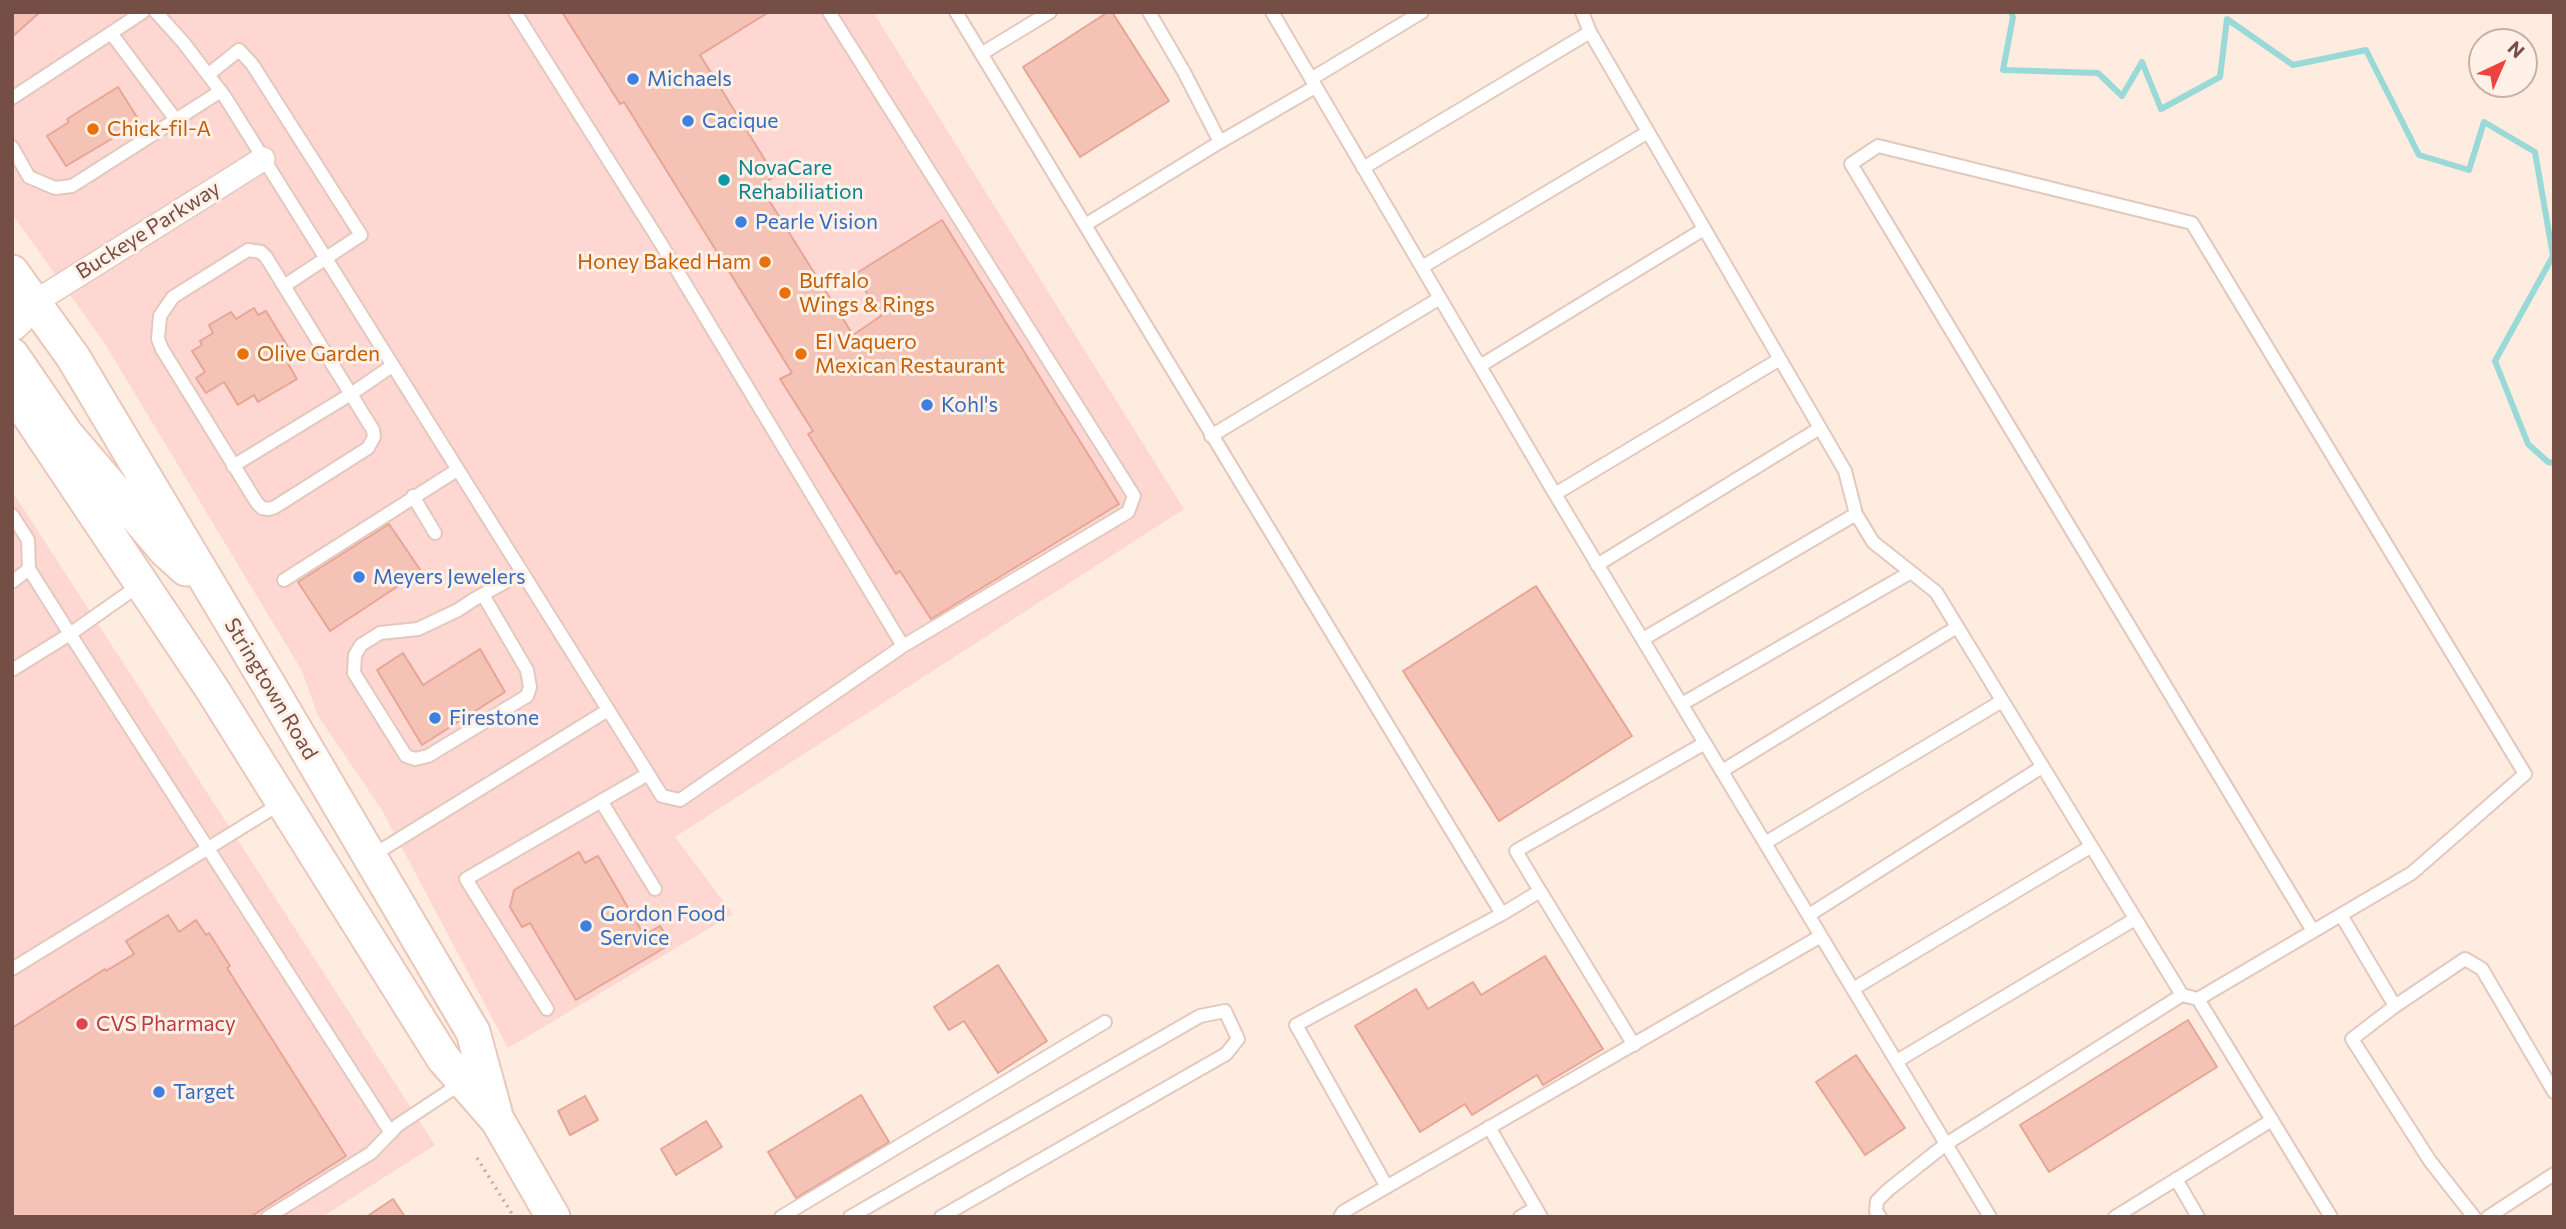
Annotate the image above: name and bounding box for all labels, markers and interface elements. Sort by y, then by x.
north arrow [2468,28,2538,98]
text: N [2503,36,2530,62]
place label: Michaels [647,66,732,92]
marker: Michaels [625,71,641,87]
place label: Cacique [702,108,778,134]
marker: Cacique [680,113,696,129]
place label: Chick-fil-A [107,116,211,142]
marker: Chick-fil-A [85,121,101,137]
place label: NovaCare Rehabiliation [738,155,864,205]
marker: NovaCare Rehabiliation [716,172,732,188]
street label: Buckeye Parkway [71,176,225,284]
place label: Pearle Vision [755,209,878,235]
marker: Pearle Vision [733,214,749,230]
place label: Honey Baked Ham [577,249,751,275]
marker: Honey Baked Ham [757,254,773,270]
place label: Buffalo Wings & Rings [799,268,935,318]
marker: Buffalo Wings & Rings [777,285,793,301]
place label: El Vaquero Mexican Restaurant [815,329,1005,379]
place label: Olive Garden [257,341,380,367]
marker: Olive Garden [235,346,251,362]
marker: El Vaquero Mexican Restaurant [793,346,809,362]
place label: Kohl's [941,392,998,418]
marker: Kohl's [919,397,935,413]
place label: Meyers Jewelers [373,564,525,590]
marker: Meyers Jewelers [351,569,367,585]
street label: Stringtown Road [219,614,323,764]
place label: Firestone [449,705,539,731]
marker: Firestone [427,710,443,726]
place label: Gordon Food Service [600,901,726,951]
marker: Gordon Food Service [578,918,594,934]
place label: CVS Pharmacy [96,1011,236,1037]
marker: CVS Pharmacy [74,1016,90,1032]
place label: Target [173,1079,235,1105]
marker: Target [151,1084,167,1100]

